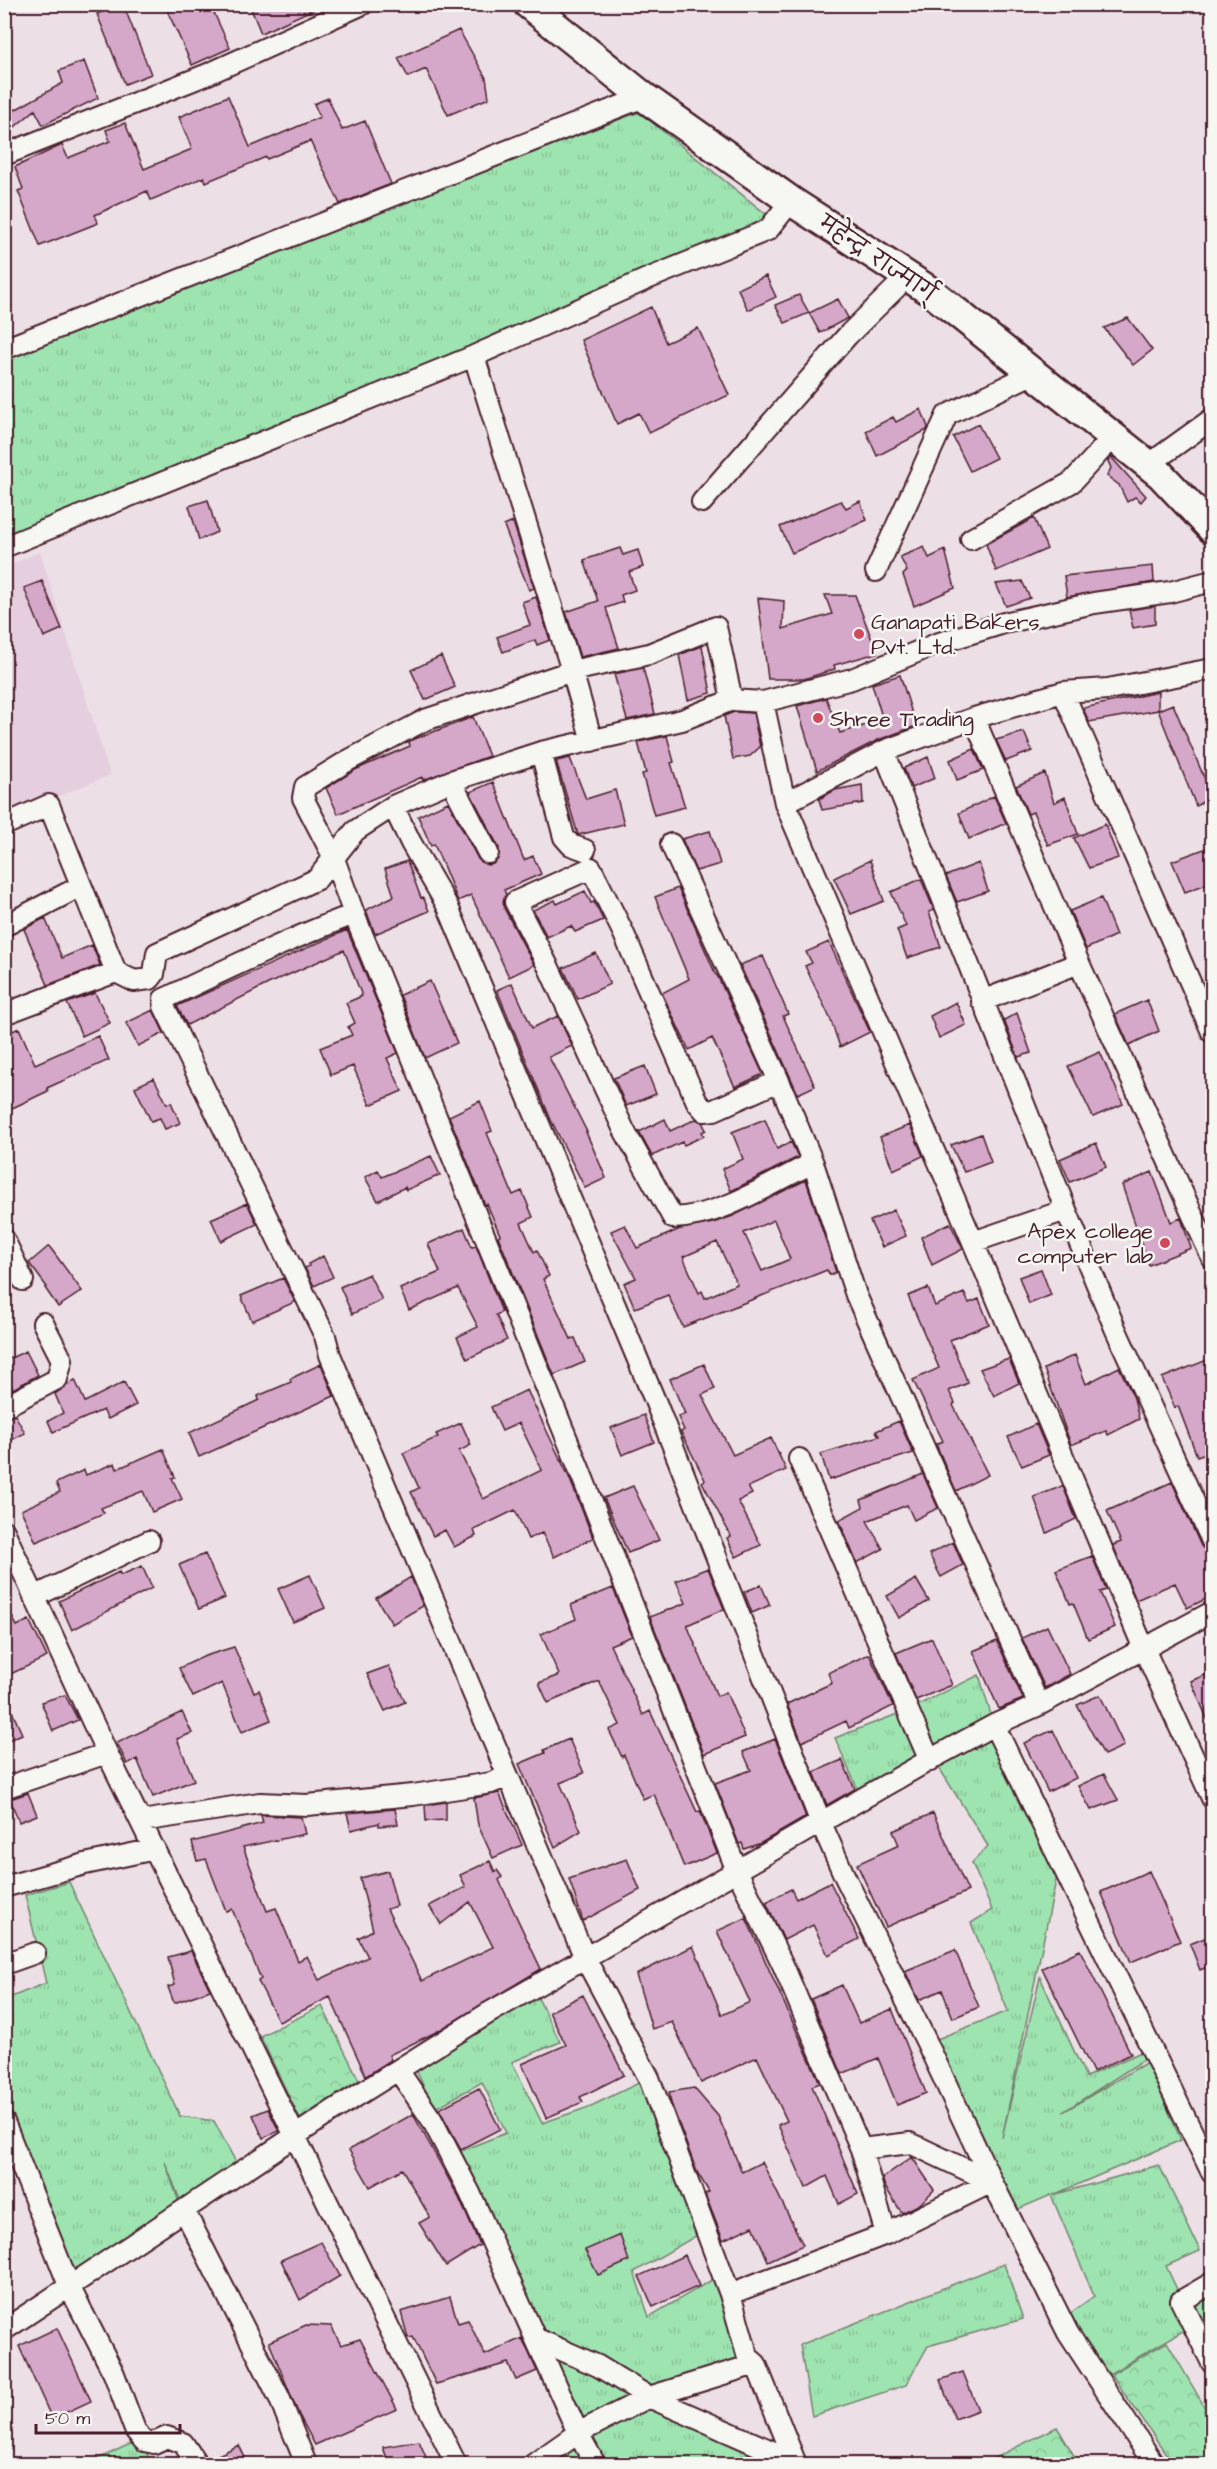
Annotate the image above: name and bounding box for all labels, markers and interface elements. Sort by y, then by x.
street label: महेन्द्र राज्मार्ग् [811,205,946,311]
place label: Ganapati Bakers Pvt. Ltd. [871,607,1040,663]
marker: Ganapati Bakers Pvt. Ltd. [852,627,866,641]
place label: Shree Trading [830,704,974,736]
marker: Shree Trading [811,711,825,725]
place label: Apex college computer lab [1017,1216,1153,1272]
marker: Apex college computer lab [1158,1236,1172,1250]
scale bar [36,2397,180,2435]
text: 50 m [45,2406,90,2431]

